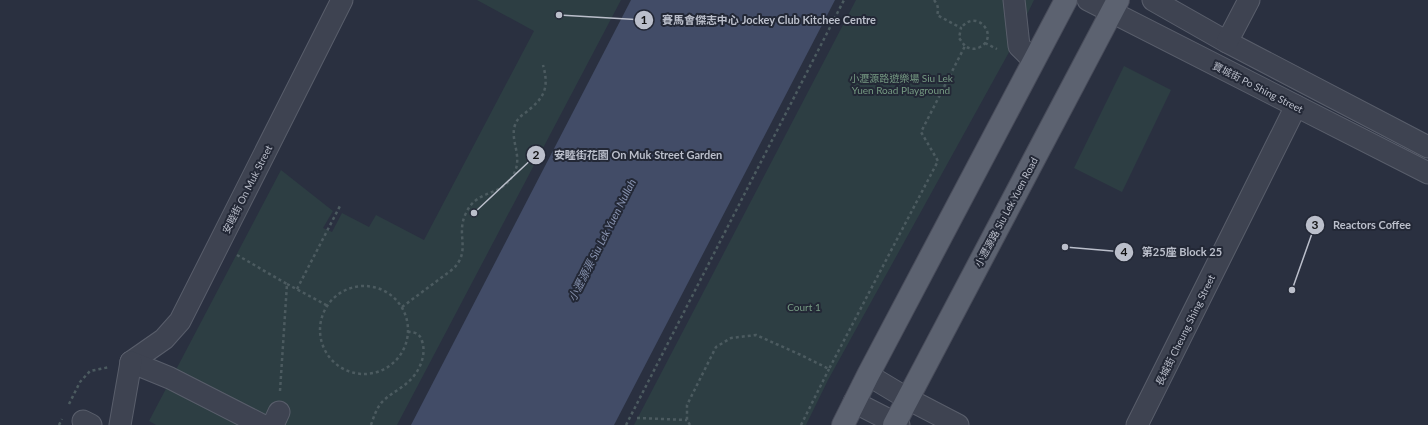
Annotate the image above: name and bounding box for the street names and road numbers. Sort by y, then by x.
street label: 寶城街 Po Shing Street [1211,59,1305,115]
street label: 安睦街 On Muk Street [220,143,275,235]
street label: 小瀝源路 Siu Lek Yuen Road [972,155,1040,269]
street label: 長城街 Cheung Shing Street [1153,272,1217,387]

